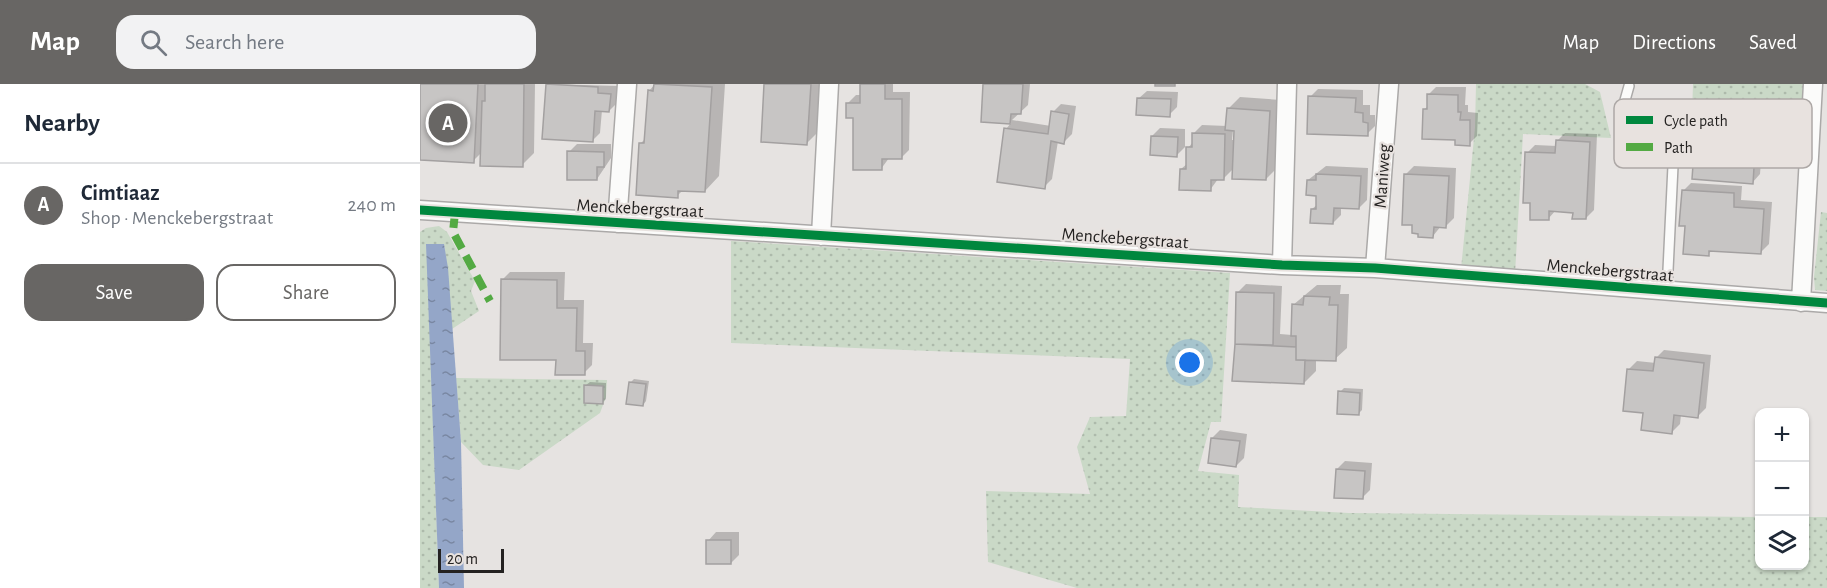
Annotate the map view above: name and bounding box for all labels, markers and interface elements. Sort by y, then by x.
search box [116,15,536,69]
icon: search [137,26,170,59]
text: Map [30,28,80,56]
text: Search here [185,31,284,53]
text: Map [1563,32,1599,53]
text: Directions [1632,32,1716,53]
text: Saved [1749,32,1797,53]
legend [1614,99,1812,168]
pin: A [429,100,468,146]
text: Nearby [24,110,100,136]
text: Cycle path [1664,113,1728,130]
text: Path [1664,140,1693,156]
street label: Maniweg [1372,143,1394,209]
text: Cimtiaaz [81,182,160,204]
text: A [38,195,50,215]
text: 240 m [347,195,396,215]
street label: Menckebergstraat [576,197,704,221]
text: Shop · Menckebergstraat [81,208,273,228]
street label: Menckebergstraat [1061,226,1189,252]
street label: Menckebergstraat [1546,256,1674,286]
button: Save [24,264,204,321]
button: Share [216,264,396,321]
your location [1175,348,1204,377]
map controls [1755,408,1809,570]
button: + [1755,408,1809,462]
button: − [1755,462,1809,516]
button: layers [1755,516,1809,570]
scale bar [438,546,504,574]
text: 20 m [447,551,478,567]

